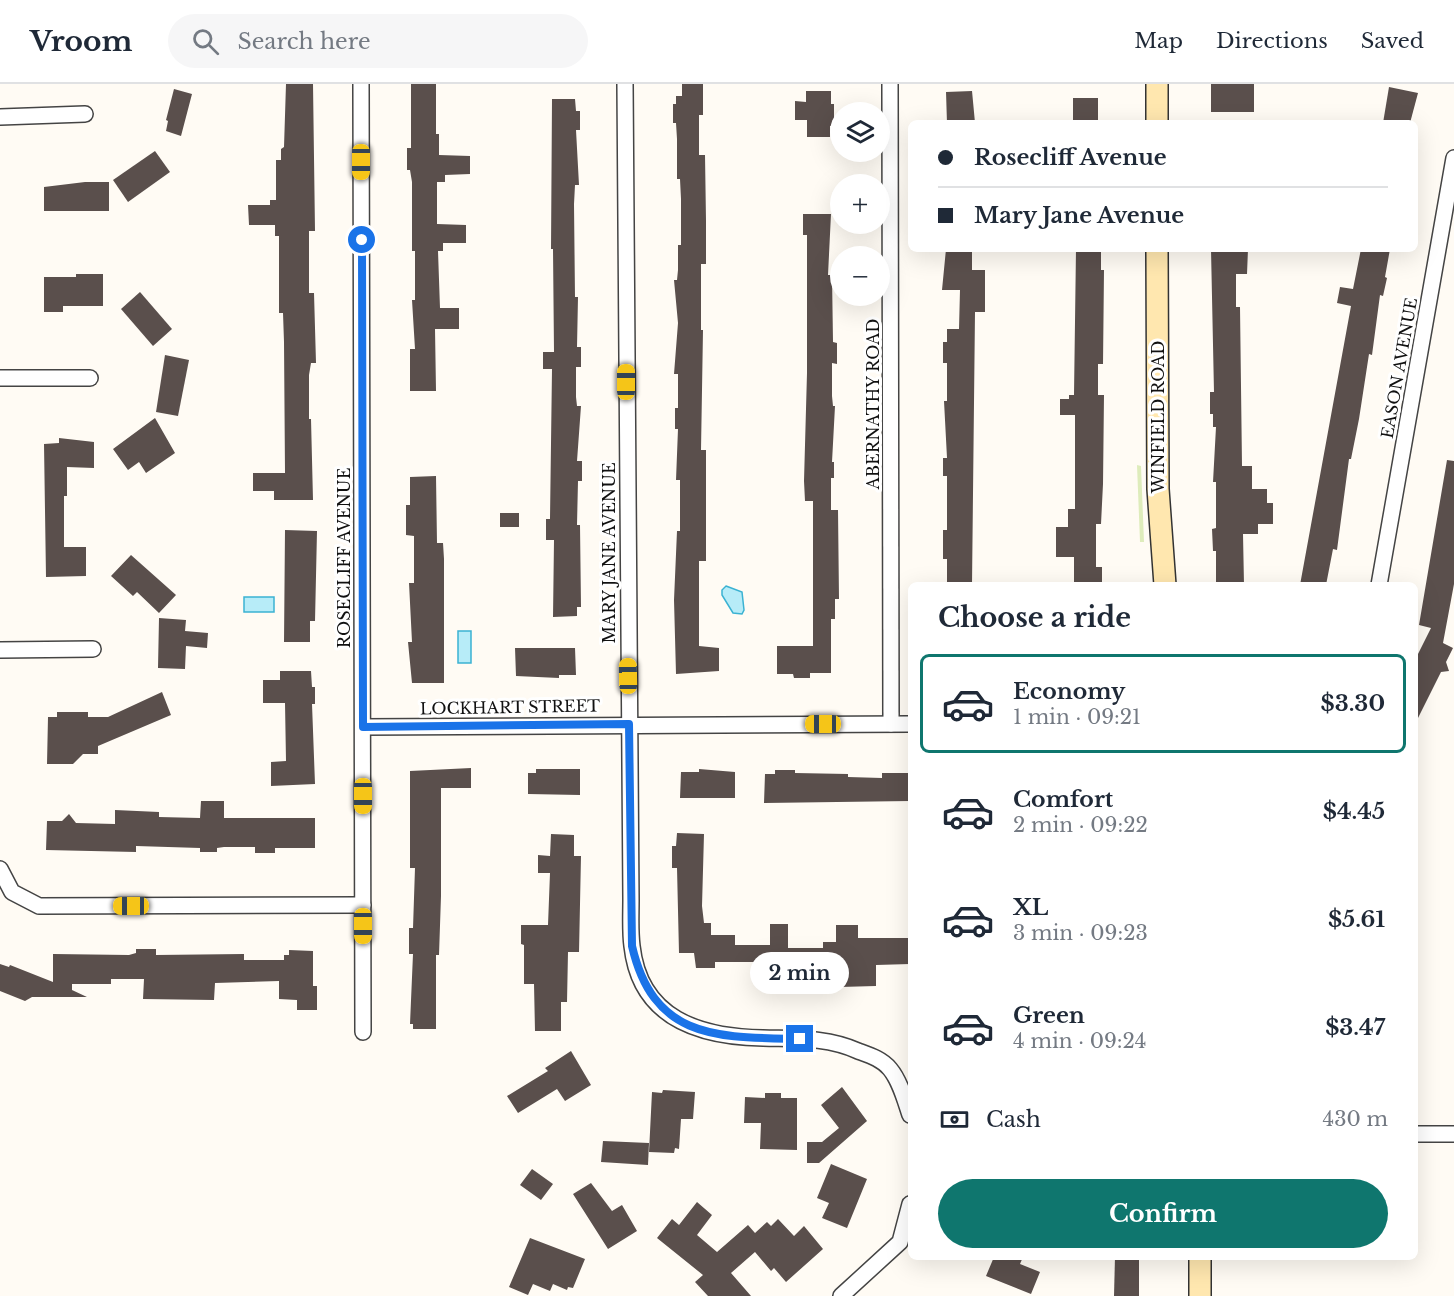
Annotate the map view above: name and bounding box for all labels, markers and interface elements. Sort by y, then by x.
search box [168,14,588,68]
text: Vroom [30,24,132,59]
icon: search [189,25,222,58]
text: Search here [237,28,371,55]
text: Map [1134,28,1183,54]
text: Directions [1216,28,1328,54]
text: Saved [1361,28,1424,54]
map controls [830,102,890,306]
button: layers [830,102,890,162]
car [352,144,370,180]
text: Rosecliff Avenue [974,144,1167,171]
button: + [830,174,890,234]
text: Mary Jane Avenue [974,202,1184,229]
route start [348,226,375,253]
button: − [830,246,890,306]
street label: EASON AVENUE [1377,296,1421,440]
street label: ABERNATHY ROAD [863,319,883,490]
street label: WINFIELD ROAD [1148,341,1168,494]
car [617,364,635,400]
street label: MARY JANE AVENUE [599,462,619,644]
street label: ROSECLIFF AVENUE [334,468,354,648]
text: Choose a ride [938,601,1131,634]
car [619,658,637,694]
icon: car [941,677,995,731]
text: Economy [1013,678,1125,705]
text: $3.30 [1320,690,1385,717]
street label: LOCKHART STREET [420,695,600,719]
text: 1 min · 09:21 [1013,705,1141,729]
car [805,715,841,733]
car [354,778,372,814]
icon: car [941,785,995,839]
text: Comfort [1013,786,1113,813]
text: $4.45 [1323,798,1385,825]
text: 2 min · 09:22 [1013,813,1148,837]
icon: car [941,893,995,947]
text: XL [1013,894,1048,921]
car [113,897,149,915]
text: $5.61 [1328,906,1385,933]
car [354,908,372,944]
text: 3 min · 09:23 [1013,921,1148,945]
callout: 2 min [750,952,850,994]
text: 2 min [768,961,831,985]
icon: car [941,1001,995,1055]
text: Green [1013,1002,1085,1029]
text: $3.47 [1325,1014,1385,1041]
route end [786,1025,813,1052]
text: 4 min · 09:24 [1013,1029,1147,1053]
icon: cash [938,1103,971,1136]
text: Cash [986,1106,1041,1133]
text: 430 m [1323,1107,1388,1131]
button: Confirm [938,1179,1388,1248]

